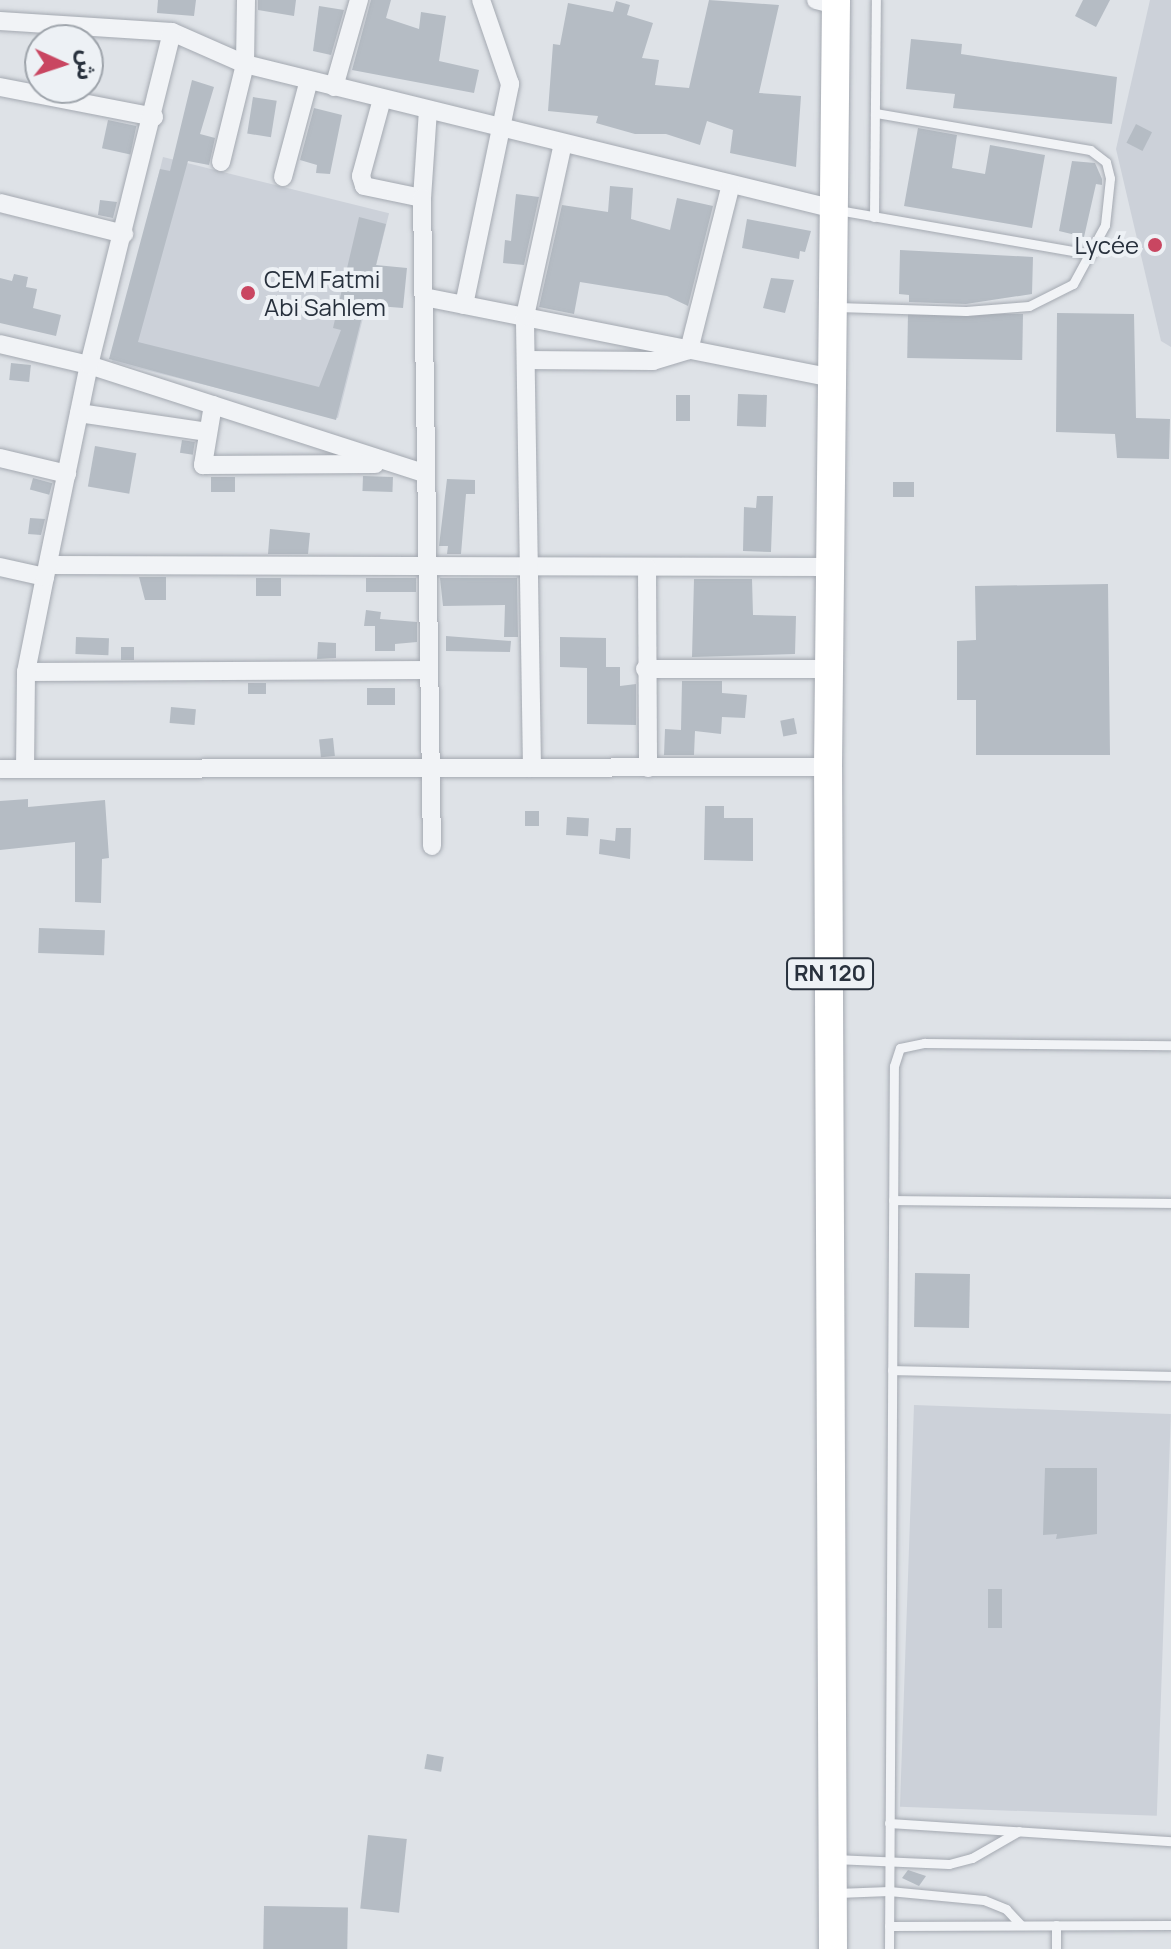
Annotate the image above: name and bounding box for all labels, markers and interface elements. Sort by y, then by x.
north arrow [24,24,104,104]
text: ش [70,49,102,81]
place label: Lycée [1074,231,1139,259]
marker: Lycée [1146,236,1164,254]
place label: CEM Fatmi Abi Sahlem [264,265,386,321]
marker: CEM Fatmi Abi Sahlem [239,284,257,302]
road number: RN 120 [786,956,874,992]

